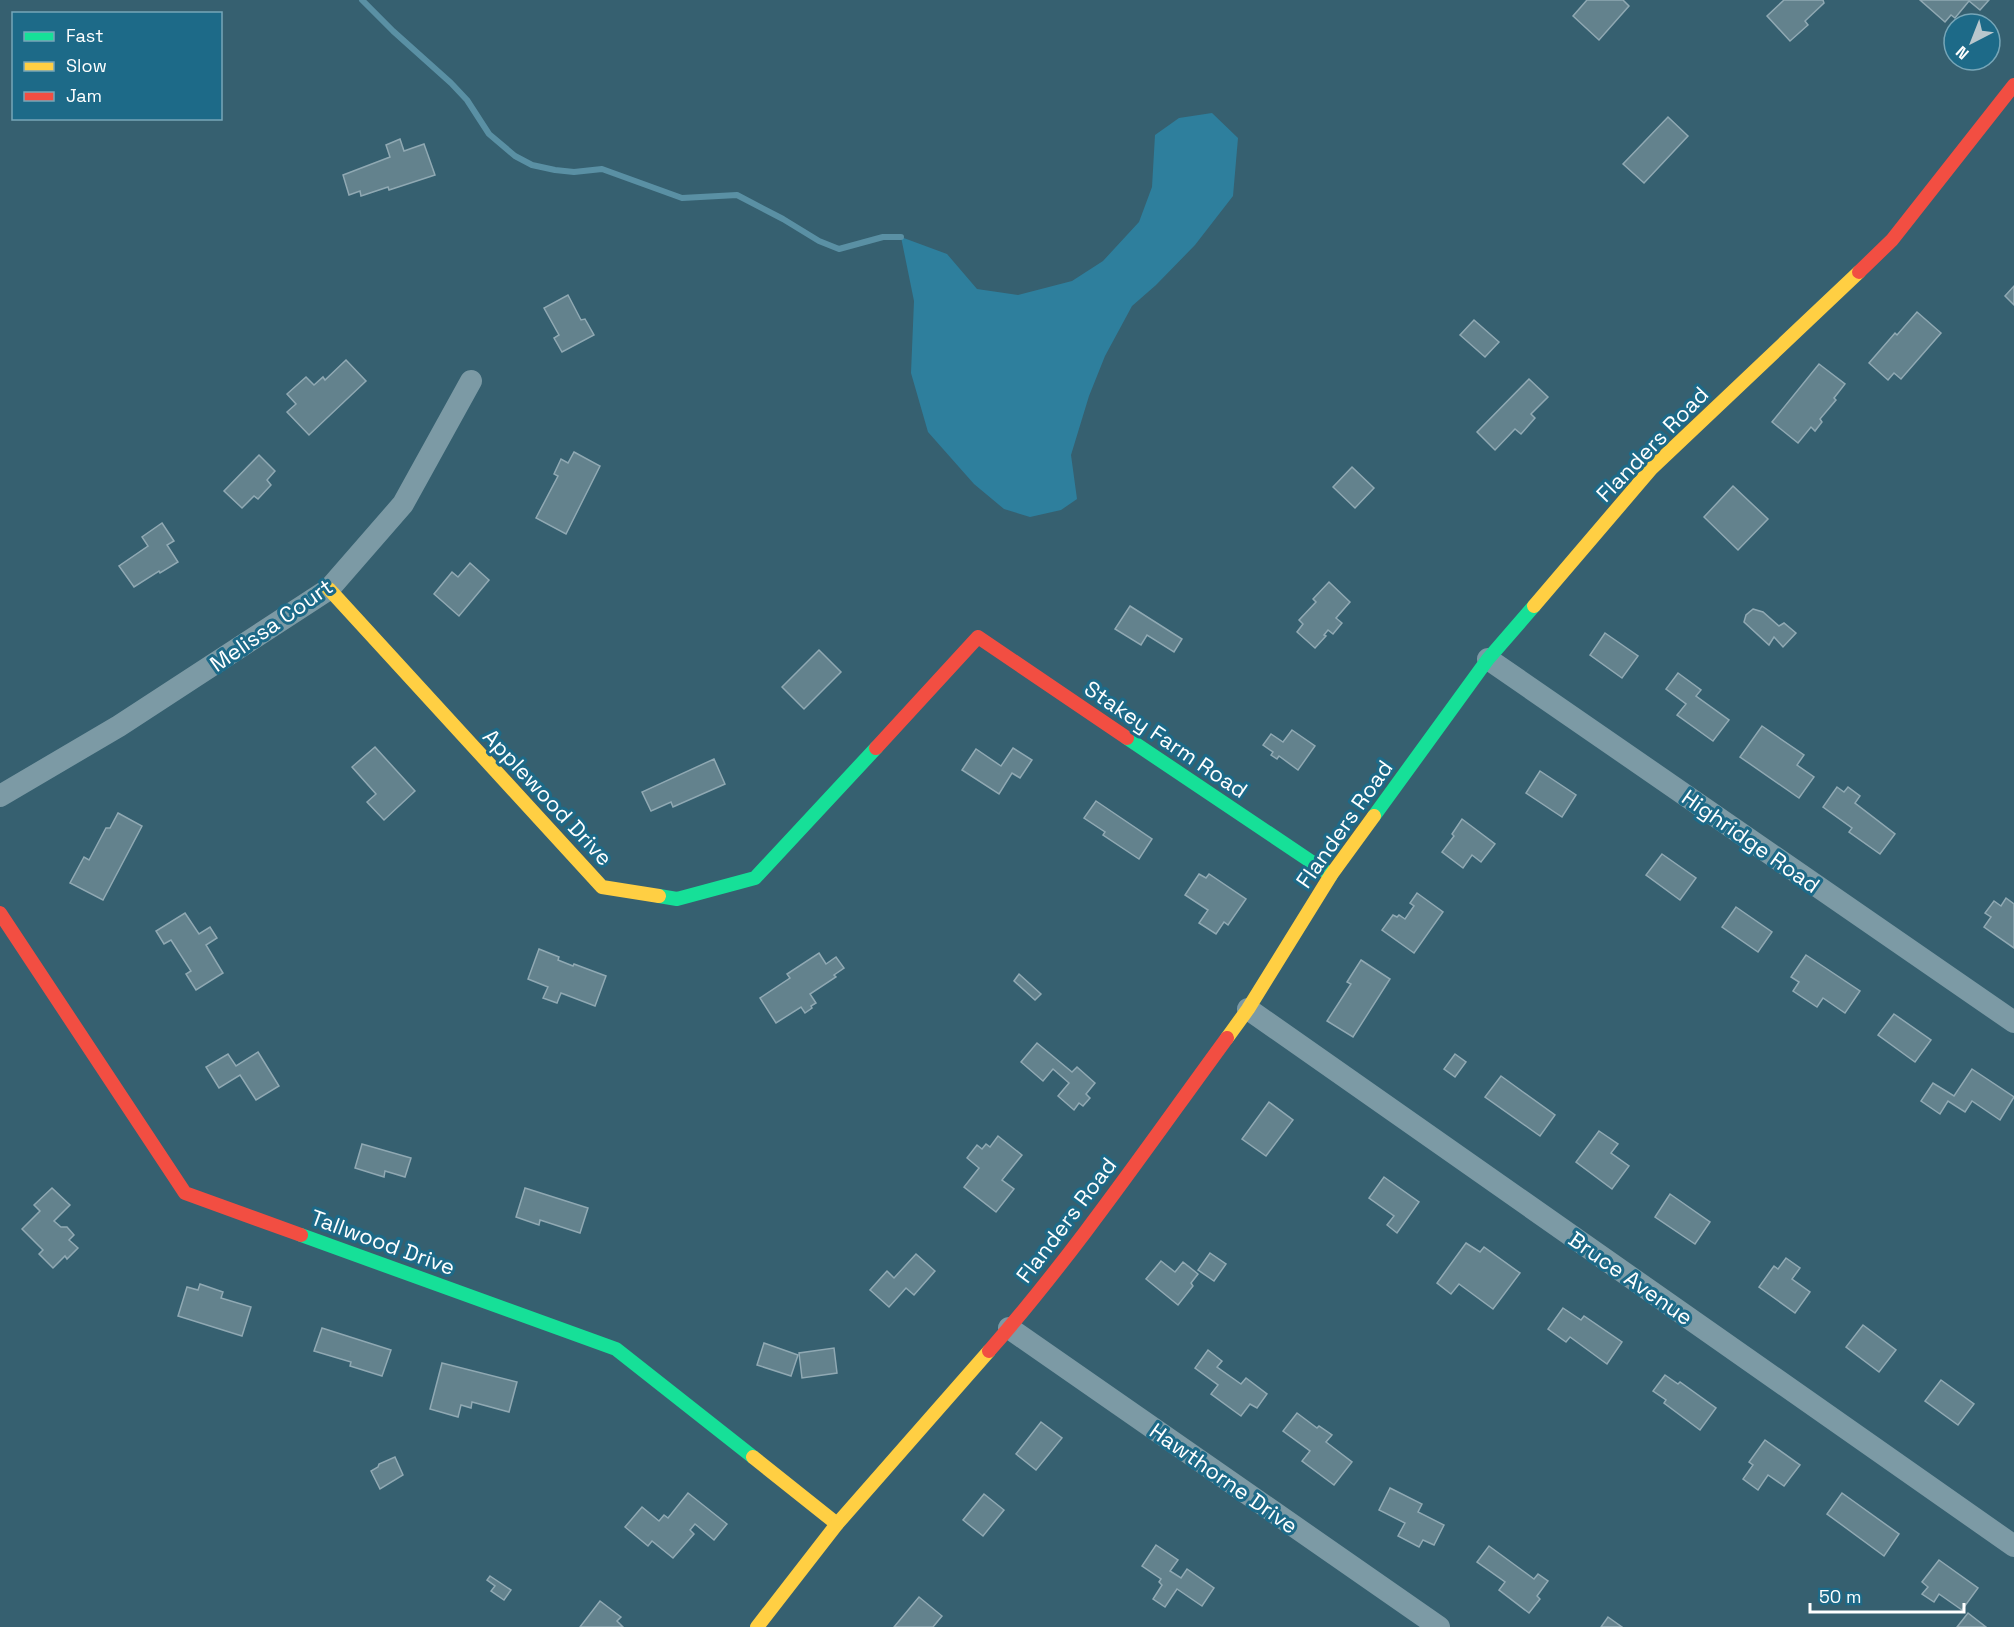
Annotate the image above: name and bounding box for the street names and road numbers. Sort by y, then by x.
street label: Flanders Road [1590,380,1714,508]
street label: Melissa Court [204,572,338,678]
street label: Stakey Farm Road [1079,674,1253,804]
street label: Applewood Drive [477,723,619,871]
street label: Flanders Road [1290,755,1398,893]
street label: Highridge Road [1677,783,1825,899]
street label: Flanders Road [1010,1152,1122,1288]
street label: Tallwood Drive [307,1203,459,1281]
street label: Bruce Avenue [1563,1225,1699,1331]
street label: Hawthorne Drive [1144,1416,1304,1540]

